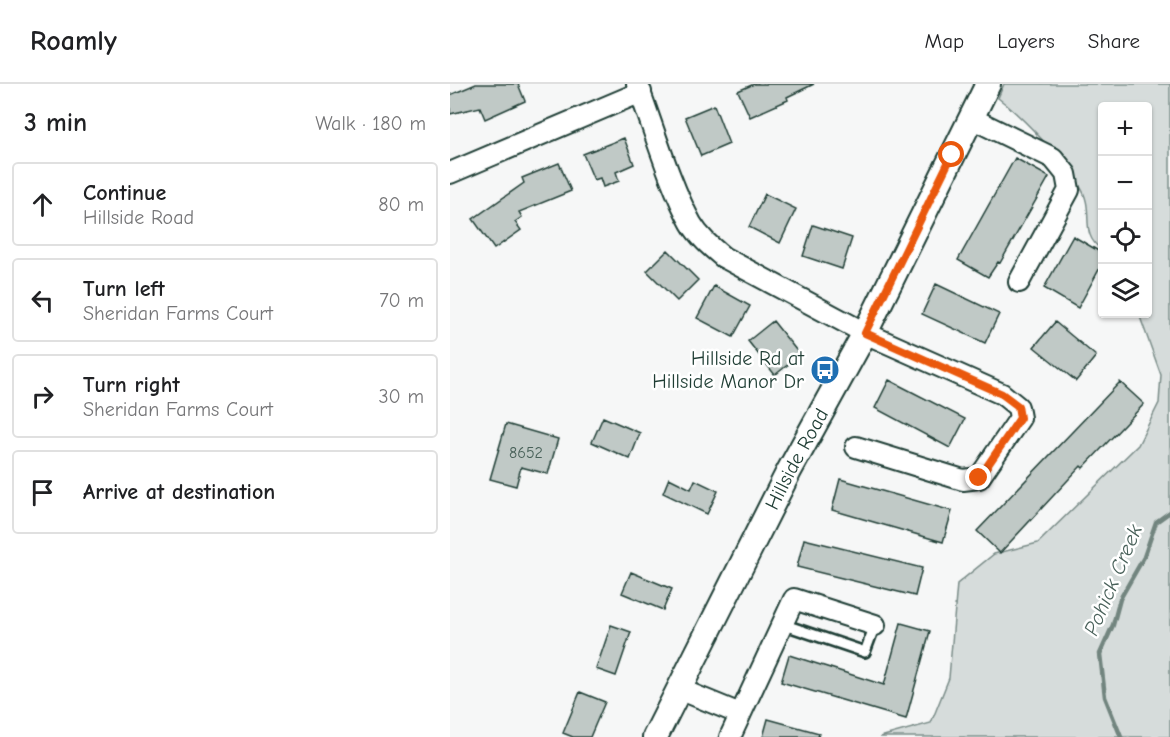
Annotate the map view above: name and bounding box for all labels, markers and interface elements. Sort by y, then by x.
text: Roamly [30,25,117,57]
text: Map [925,29,964,53]
text: Layers [997,29,1055,53]
text: Share [1088,29,1140,53]
map controls [1098,102,1152,318]
button: + [1098,102,1152,156]
text: 3 min [24,108,87,138]
text: Walk · 180 m [315,112,426,135]
route start [938,141,964,167]
button: − [1098,156,1152,210]
text: Continue [83,180,166,206]
icon: ahead [26,188,59,221]
text: 80 m [378,193,424,216]
text: Hillside Road [83,206,194,229]
button: locate [1098,210,1152,264]
button: layers [1098,264,1152,318]
text: Turn left [83,276,165,302]
icon: left [26,284,59,317]
text: 70 m [379,289,424,312]
text: Sheridan Farms Court [83,302,273,325]
place label: Hillside Rd at Hillside Manor Dr [652,347,805,393]
bus stop icon: Hillside Rd at Hillside Manor Dr [809,354,841,386]
text: Turn right [83,372,180,398]
icon: right [26,380,59,413]
text: 30 m [378,385,424,408]
text: Sheridan Farms Court [83,398,273,421]
street label: Hillside Road [760,404,833,513]
house number: 8652 [509,444,543,462]
route end [965,464,991,490]
icon: arrive [26,476,59,509]
text: Arrive at destination [83,479,275,505]
water label: Pohick Creek [1079,520,1147,639]

